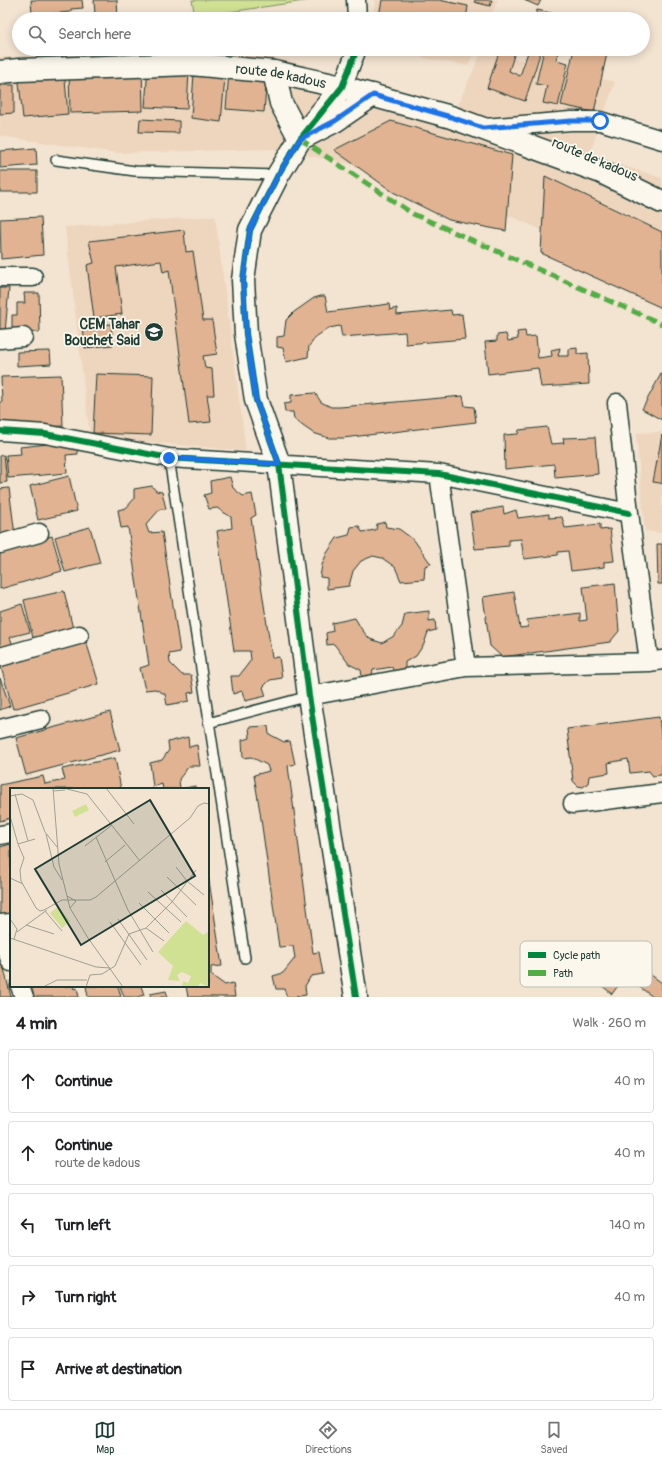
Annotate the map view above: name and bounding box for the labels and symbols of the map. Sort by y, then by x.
street label: route de kadous [235,60,328,92]
route start [591,112,609,130]
street label: route de kadous [549,134,641,185]
place label: CEM Tahar Bouchet Said [64,316,141,349]
school or university icon: CEM Tahar Bouchet Said [143,321,165,343]
route end [160,449,178,467]
inset map [10,788,209,987]
legend [520,941,652,987]
text: Cycle path [553,949,600,962]
text: Path [553,967,573,980]

